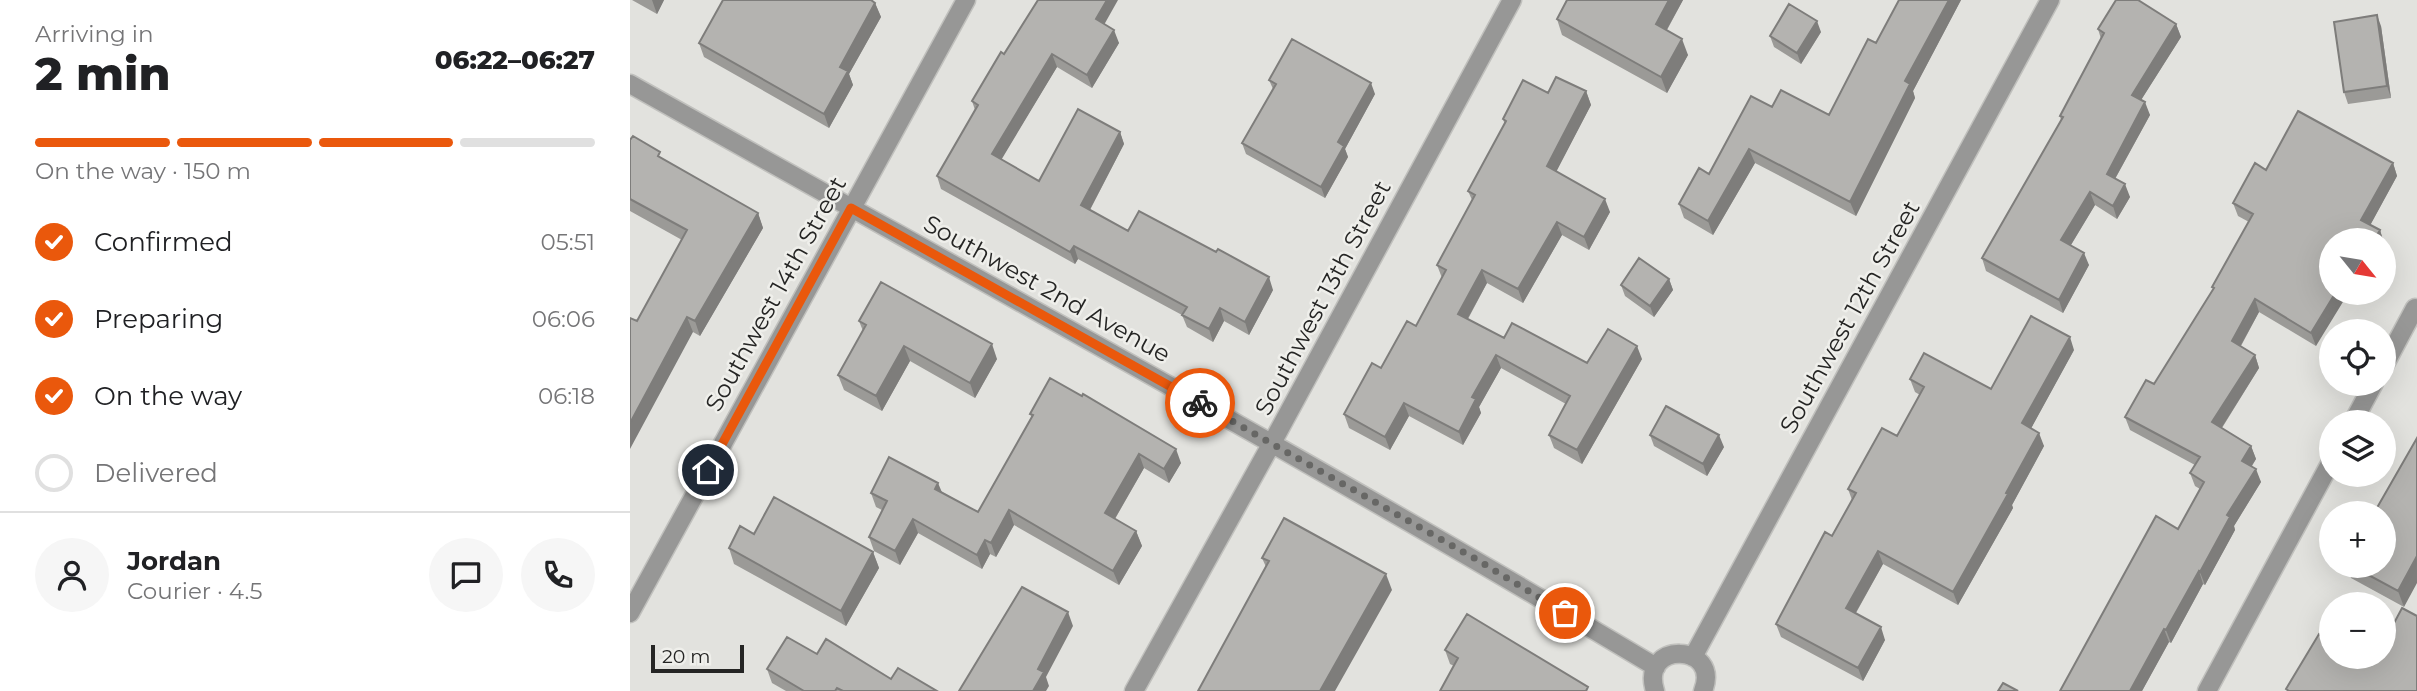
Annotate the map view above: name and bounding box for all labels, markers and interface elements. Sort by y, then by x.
text: Arriving in [35,20,154,48]
text: 06:22–06:27 [435,44,595,76]
text: 2 min [35,45,170,102]
text: On the way · 150 m [35,157,251,185]
street label: Southwest 14th Street [699,171,852,416]
street label: Southwest 13th Street [1248,175,1397,420]
street label: Southwest 12th Street [1773,195,1926,438]
street label: Southwest 2nd Avenue [919,209,1176,369]
icon: check [35,223,73,261]
text: Confirmed [94,226,233,258]
text: 05:51 [541,228,595,256]
north arrow [2319,228,2396,304]
map controls [2319,228,2396,669]
icon: check [35,300,73,338]
text: Preparing [94,303,223,335]
text: 06:06 [532,305,595,333]
button: locate [2319,319,2396,396]
courier [1165,368,1235,438]
icon: check [35,377,73,415]
text: On the way [94,380,242,412]
text: 06:18 [538,382,595,410]
icon: bike [1181,384,1219,422]
button: layers [2319,410,2396,487]
pin [678,440,738,500]
icon: home [689,451,727,489]
text: Delivered [94,457,218,489]
button: + [2319,501,2396,578]
button: person [35,538,109,612]
button: chat [429,538,503,612]
button: phone [521,538,595,612]
text: Jordan [127,545,221,577]
text: Courier · 4.5 [127,577,262,605]
pin [1535,583,1595,643]
button: − [2319,592,2396,669]
icon: bag [1546,594,1584,632]
scale bar [651,642,744,674]
text: 20 m [662,645,710,668]

